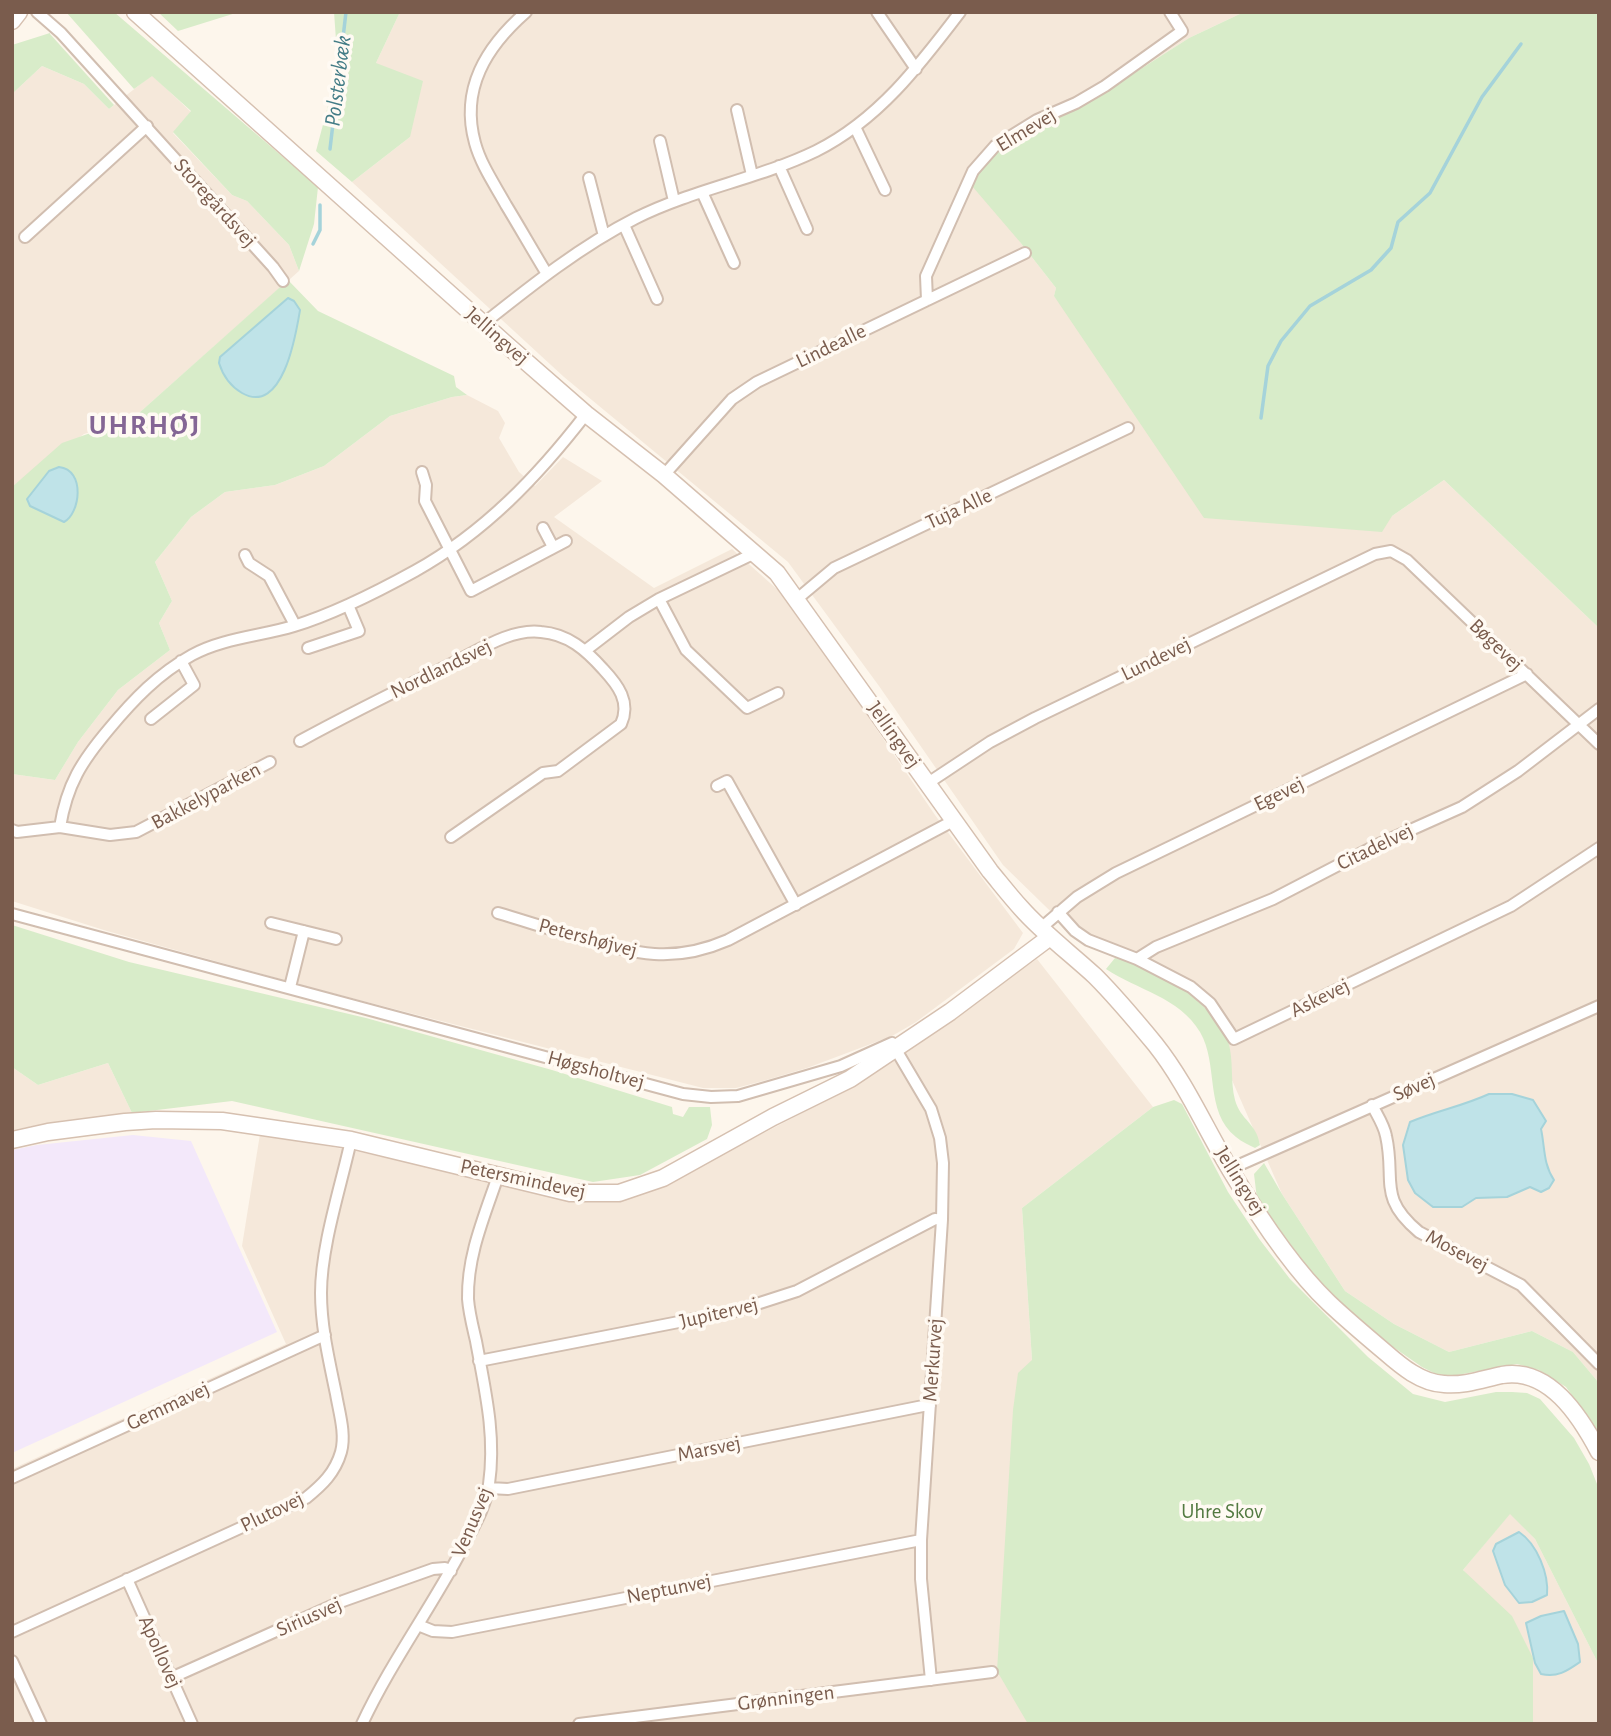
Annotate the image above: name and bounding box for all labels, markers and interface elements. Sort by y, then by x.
water label: Polsterbæk [319,34,357,128]
street label: Elmevej [991,102,1061,158]
street label: Storegårdsvej [168,153,262,253]
street label: Jellingvej [460,302,534,370]
street label: Lindealle [792,318,870,374]
district label: UHRHØJ [89,409,201,443]
street label: Tuja Alle [922,483,996,535]
street label: Bøgevej [1464,613,1528,677]
street label: Lundevej [1117,631,1195,687]
street label: Nordlandsvej [386,634,496,704]
street label: Jellingvej [862,697,926,773]
street label: Bakkelyparken [147,757,265,835]
street label: Egevej [1250,771,1308,817]
street label: Citadelvej [1333,818,1417,876]
street label: Petershøjvej [536,913,640,963]
street label: Askevej [1286,973,1354,1023]
street label: Høgsholtvej [545,1045,647,1095]
street label: Søvej [1389,1067,1439,1107]
street label: Jellingvej [1209,1142,1271,1220]
street label: Petersmindevej [458,1153,588,1205]
street label: Mosevej [1421,1224,1493,1278]
street label: Jupitervej [677,1292,761,1334]
street label: Merkurvej [918,1317,948,1403]
street label: Gemmavej [123,1376,213,1436]
street label: Marsvej [675,1431,743,1467]
street label: Venusvej [446,1483,498,1561]
street label: Plutovej [236,1486,308,1538]
park label: Uhre Skov [1181,1499,1263,1525]
street label: Neptunvej [625,1568,713,1610]
street label: Siriusvej [272,1591,346,1643]
street label: Apollovej [133,1612,187,1692]
street label: Grønningen [736,1680,836,1716]

